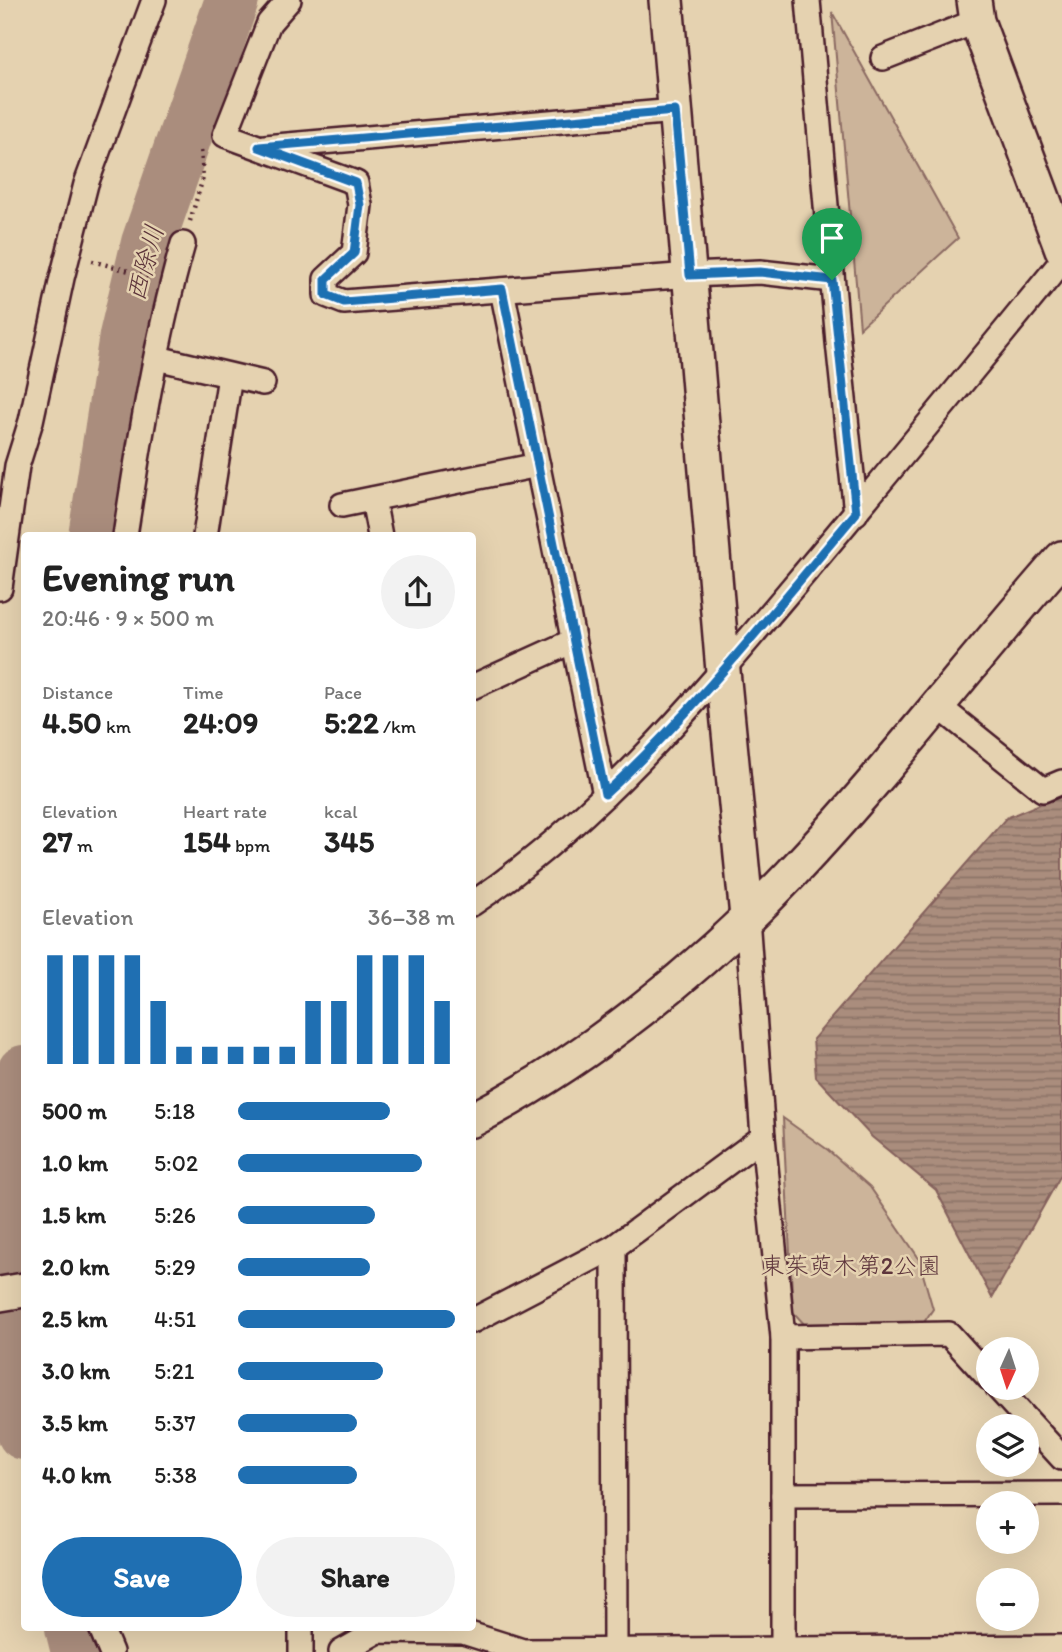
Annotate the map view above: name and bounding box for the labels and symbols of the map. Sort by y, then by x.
pin [802,208,862,280]
water label: 西除川 [119,221,171,305]
park label: 東茱萸木第2公園 [761,1251,941,1280]
north arrow [976,1337,1040,1400]

